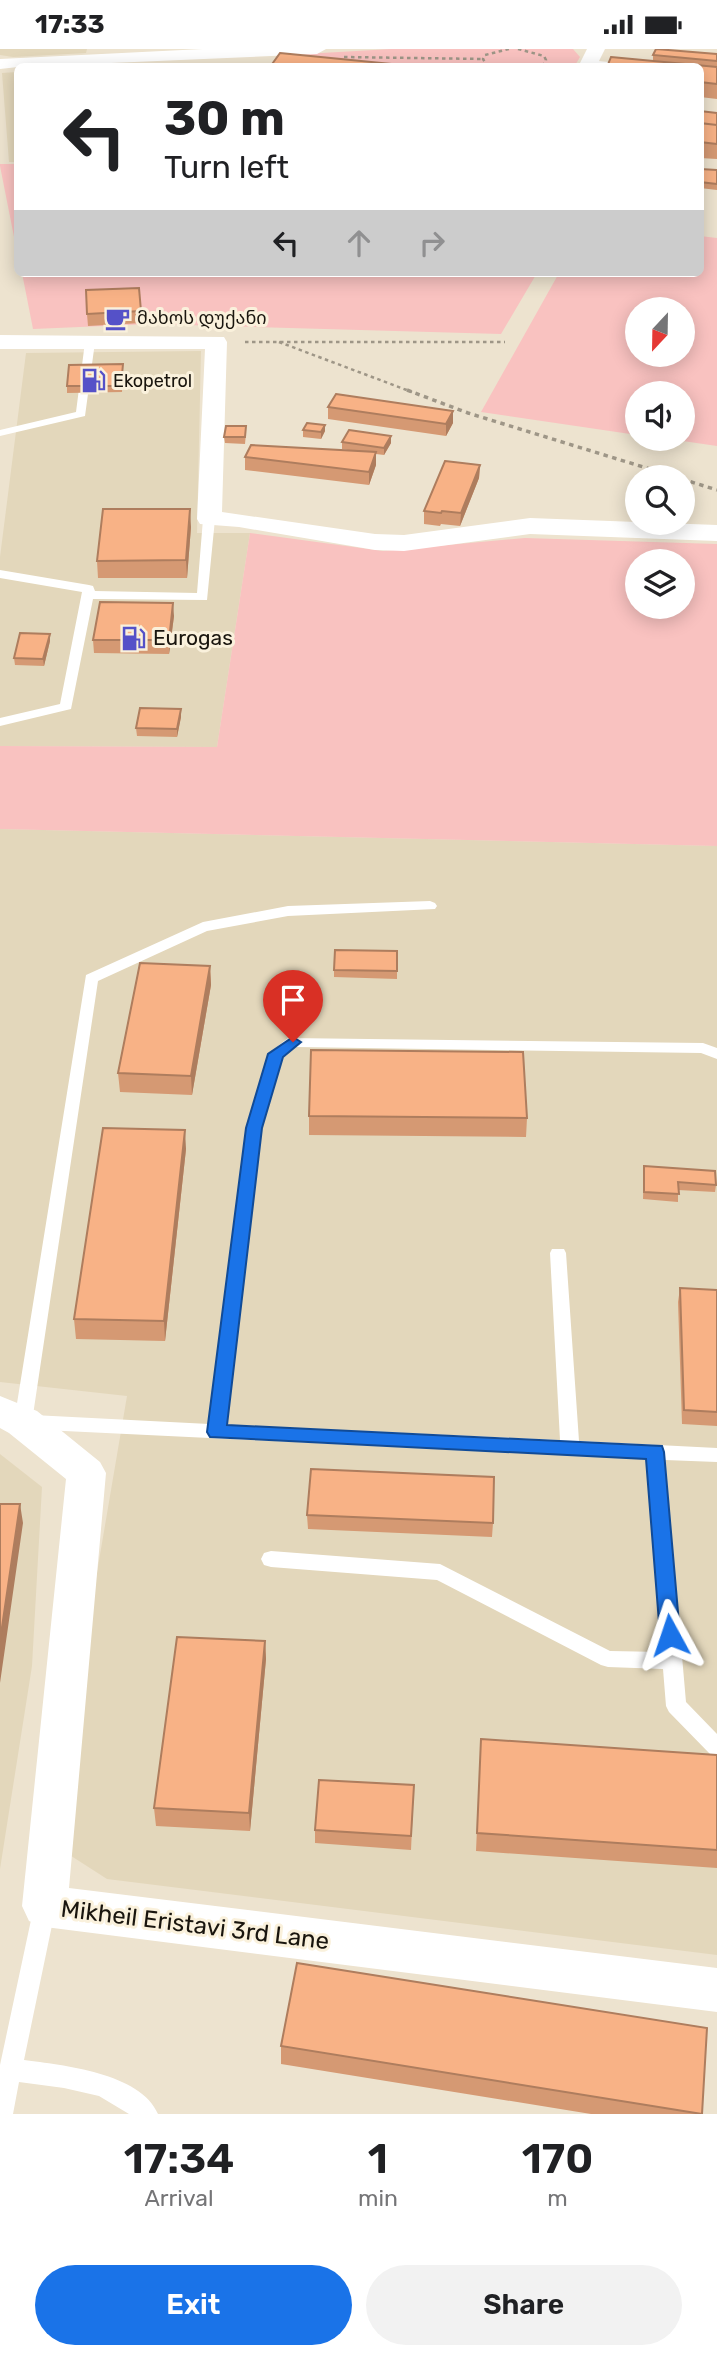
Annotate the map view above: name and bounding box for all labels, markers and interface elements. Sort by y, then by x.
text: 17:33 [35,9,105,40]
text: 30 m [164,89,285,147]
icon: left [49,91,140,182]
text: Turn left [164,148,289,186]
icon: left [267,224,305,262]
icon: ahead [340,224,378,262]
icon: right [413,224,451,262]
north arrow [625,297,695,367]
map controls [625,297,695,619]
cafe icon: მახოს დუქანი [103,304,131,332]
place label: მახოს დუქანი [137,307,267,329]
fuel station icon: Ekopetrol [79,367,107,395]
place label: Ekopetrol [113,370,192,392]
button: sound [625,381,695,451]
button: search [625,465,695,535]
button: layers [625,549,695,619]
fuel station icon: Eurogas [119,624,147,652]
place label: Eurogas [153,625,233,650]
pin [263,970,323,1042]
icon: arrive [274,981,312,1019]
position arrow [633,1598,707,1672]
street label: Mikheil Eristavi 3rd Lane [59,1895,331,1955]
text: 17:34 [124,2134,234,2184]
text: 1 [368,2134,388,2184]
text: 170 [522,2134,593,2184]
text: Arrival [144,2184,213,2212]
text: min [358,2184,398,2212]
text: m [547,2184,568,2212]
button: Exit [35,2265,352,2345]
button: Share [366,2265,682,2345]

